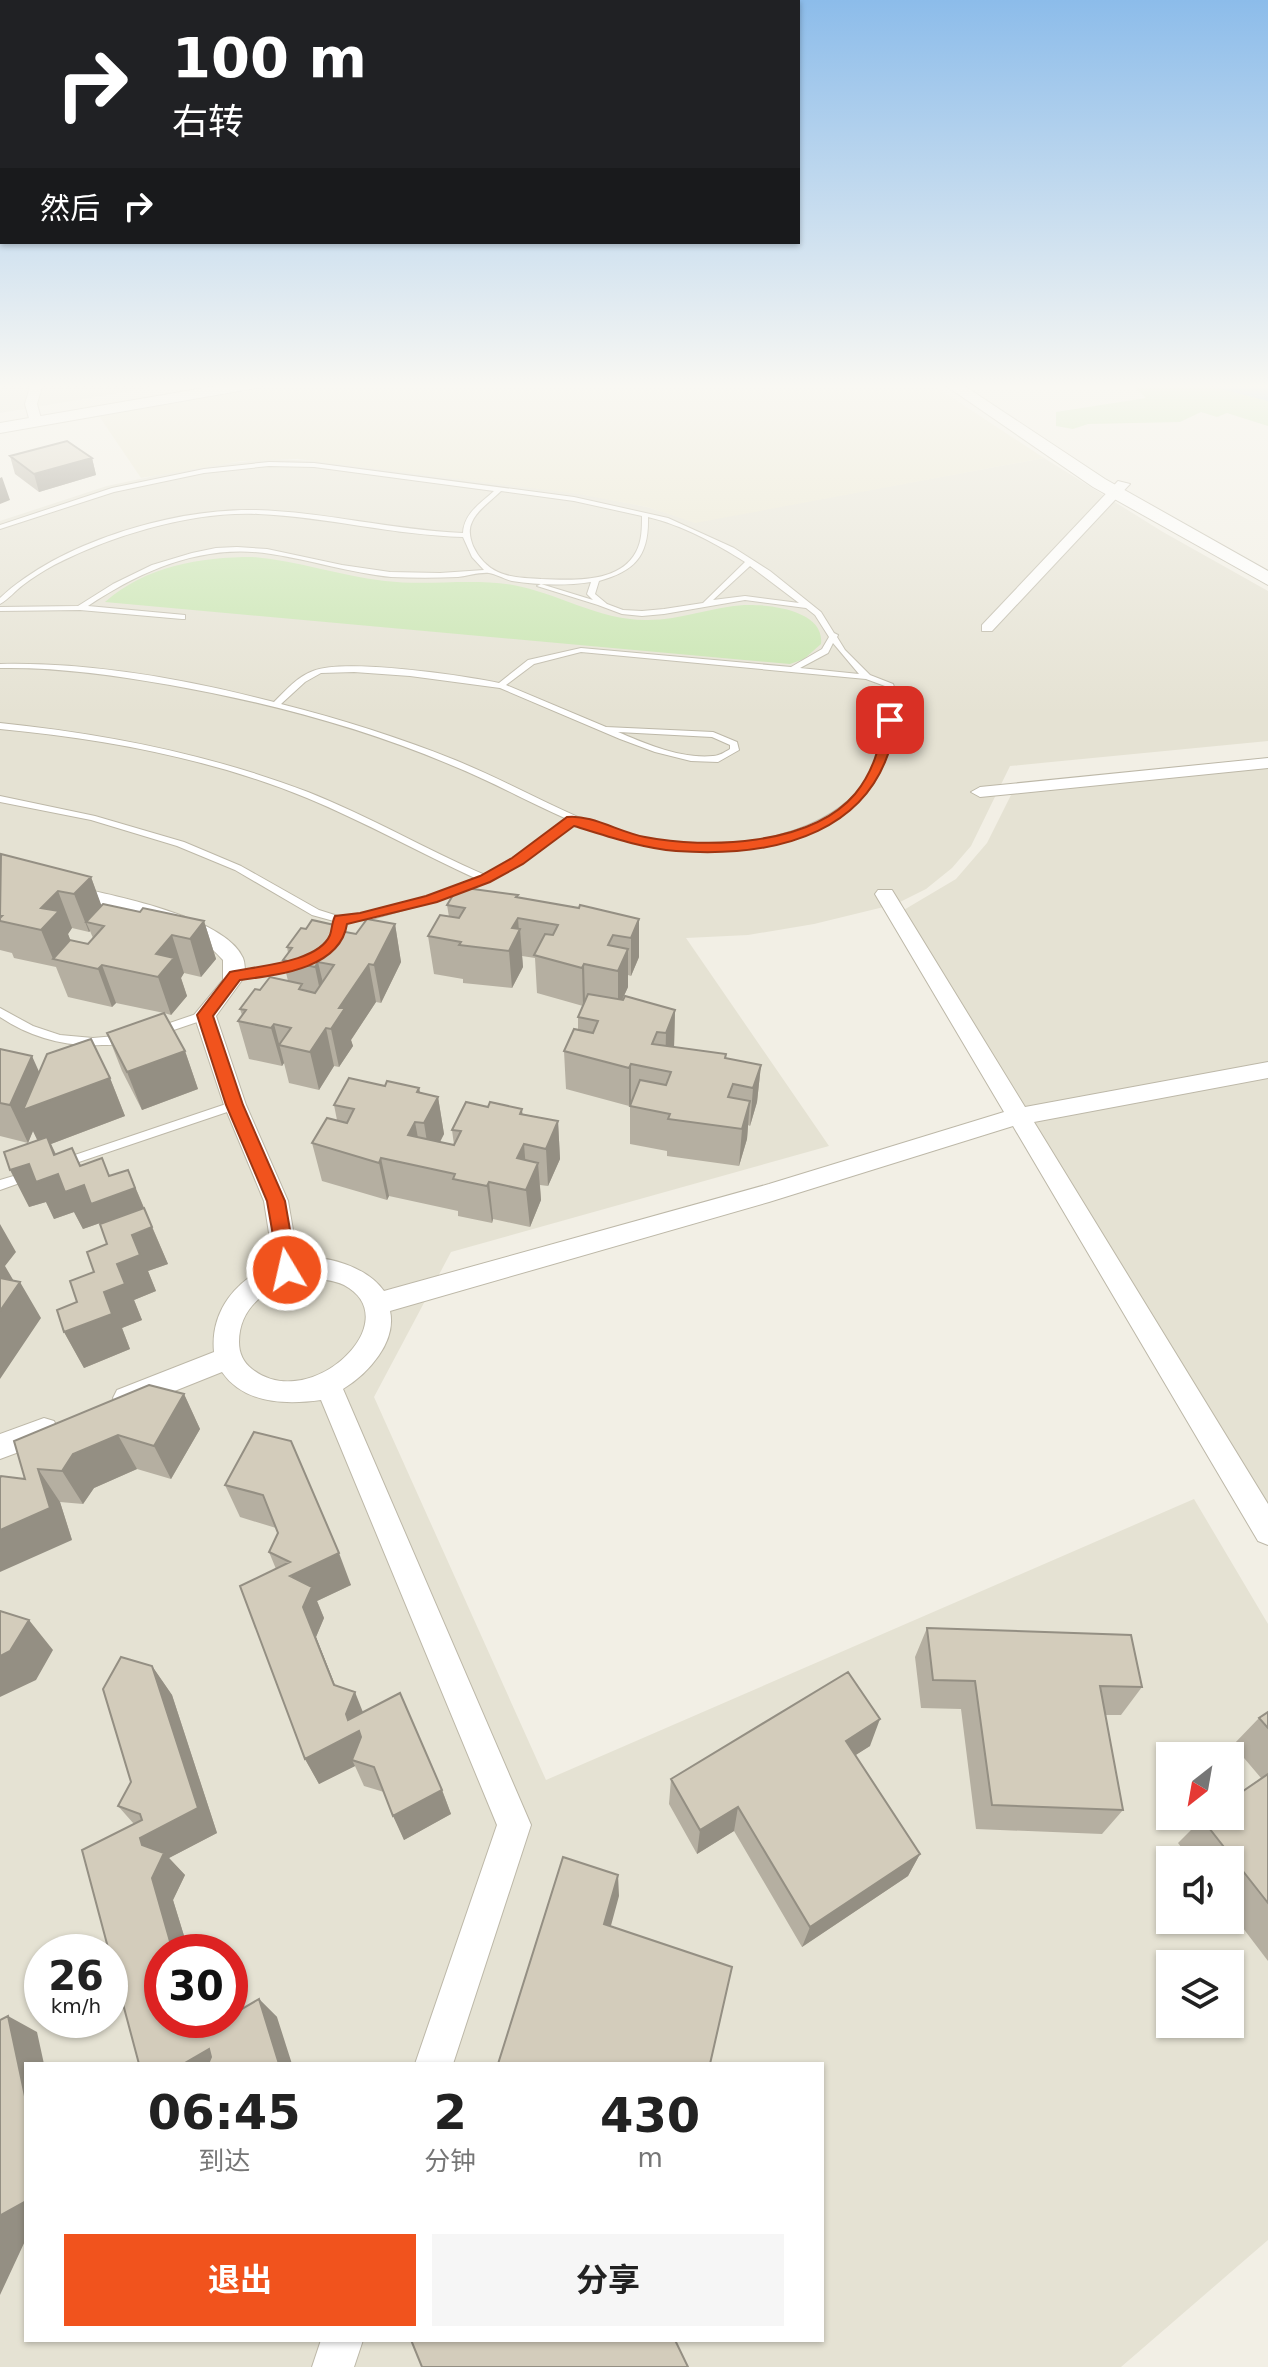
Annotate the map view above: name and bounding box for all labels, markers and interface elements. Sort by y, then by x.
text: 100 m [172,25,367,90]
icon: right [40,32,144,136]
text: 右转 [172,101,244,142]
icon: right [116,184,160,228]
text: 然后 [40,191,100,226]
pin [856,686,924,754]
icon: arrive [868,698,912,742]
position arrow [245,1228,329,1312]
north arrow [1156,1742,1244,1830]
map controls [1156,1742,1244,2038]
button: sound [1156,1846,1244,1934]
speed limit sign: 30 [144,1934,248,2038]
button: layers [1156,1950,1244,2038]
text: 26 [48,1953,104,1999]
text: km/h [51,1994,101,2018]
text: 06:45 [148,2084,301,2140]
text: 2 [434,2084,467,2140]
text: 430 [600,2087,700,2143]
text: m [637,2143,663,2173]
text: 到达 [198,2146,250,2176]
text: 分钟 [424,2146,476,2176]
button: 退出 [64,2234,416,2326]
button: 分享 [432,2234,784,2326]

